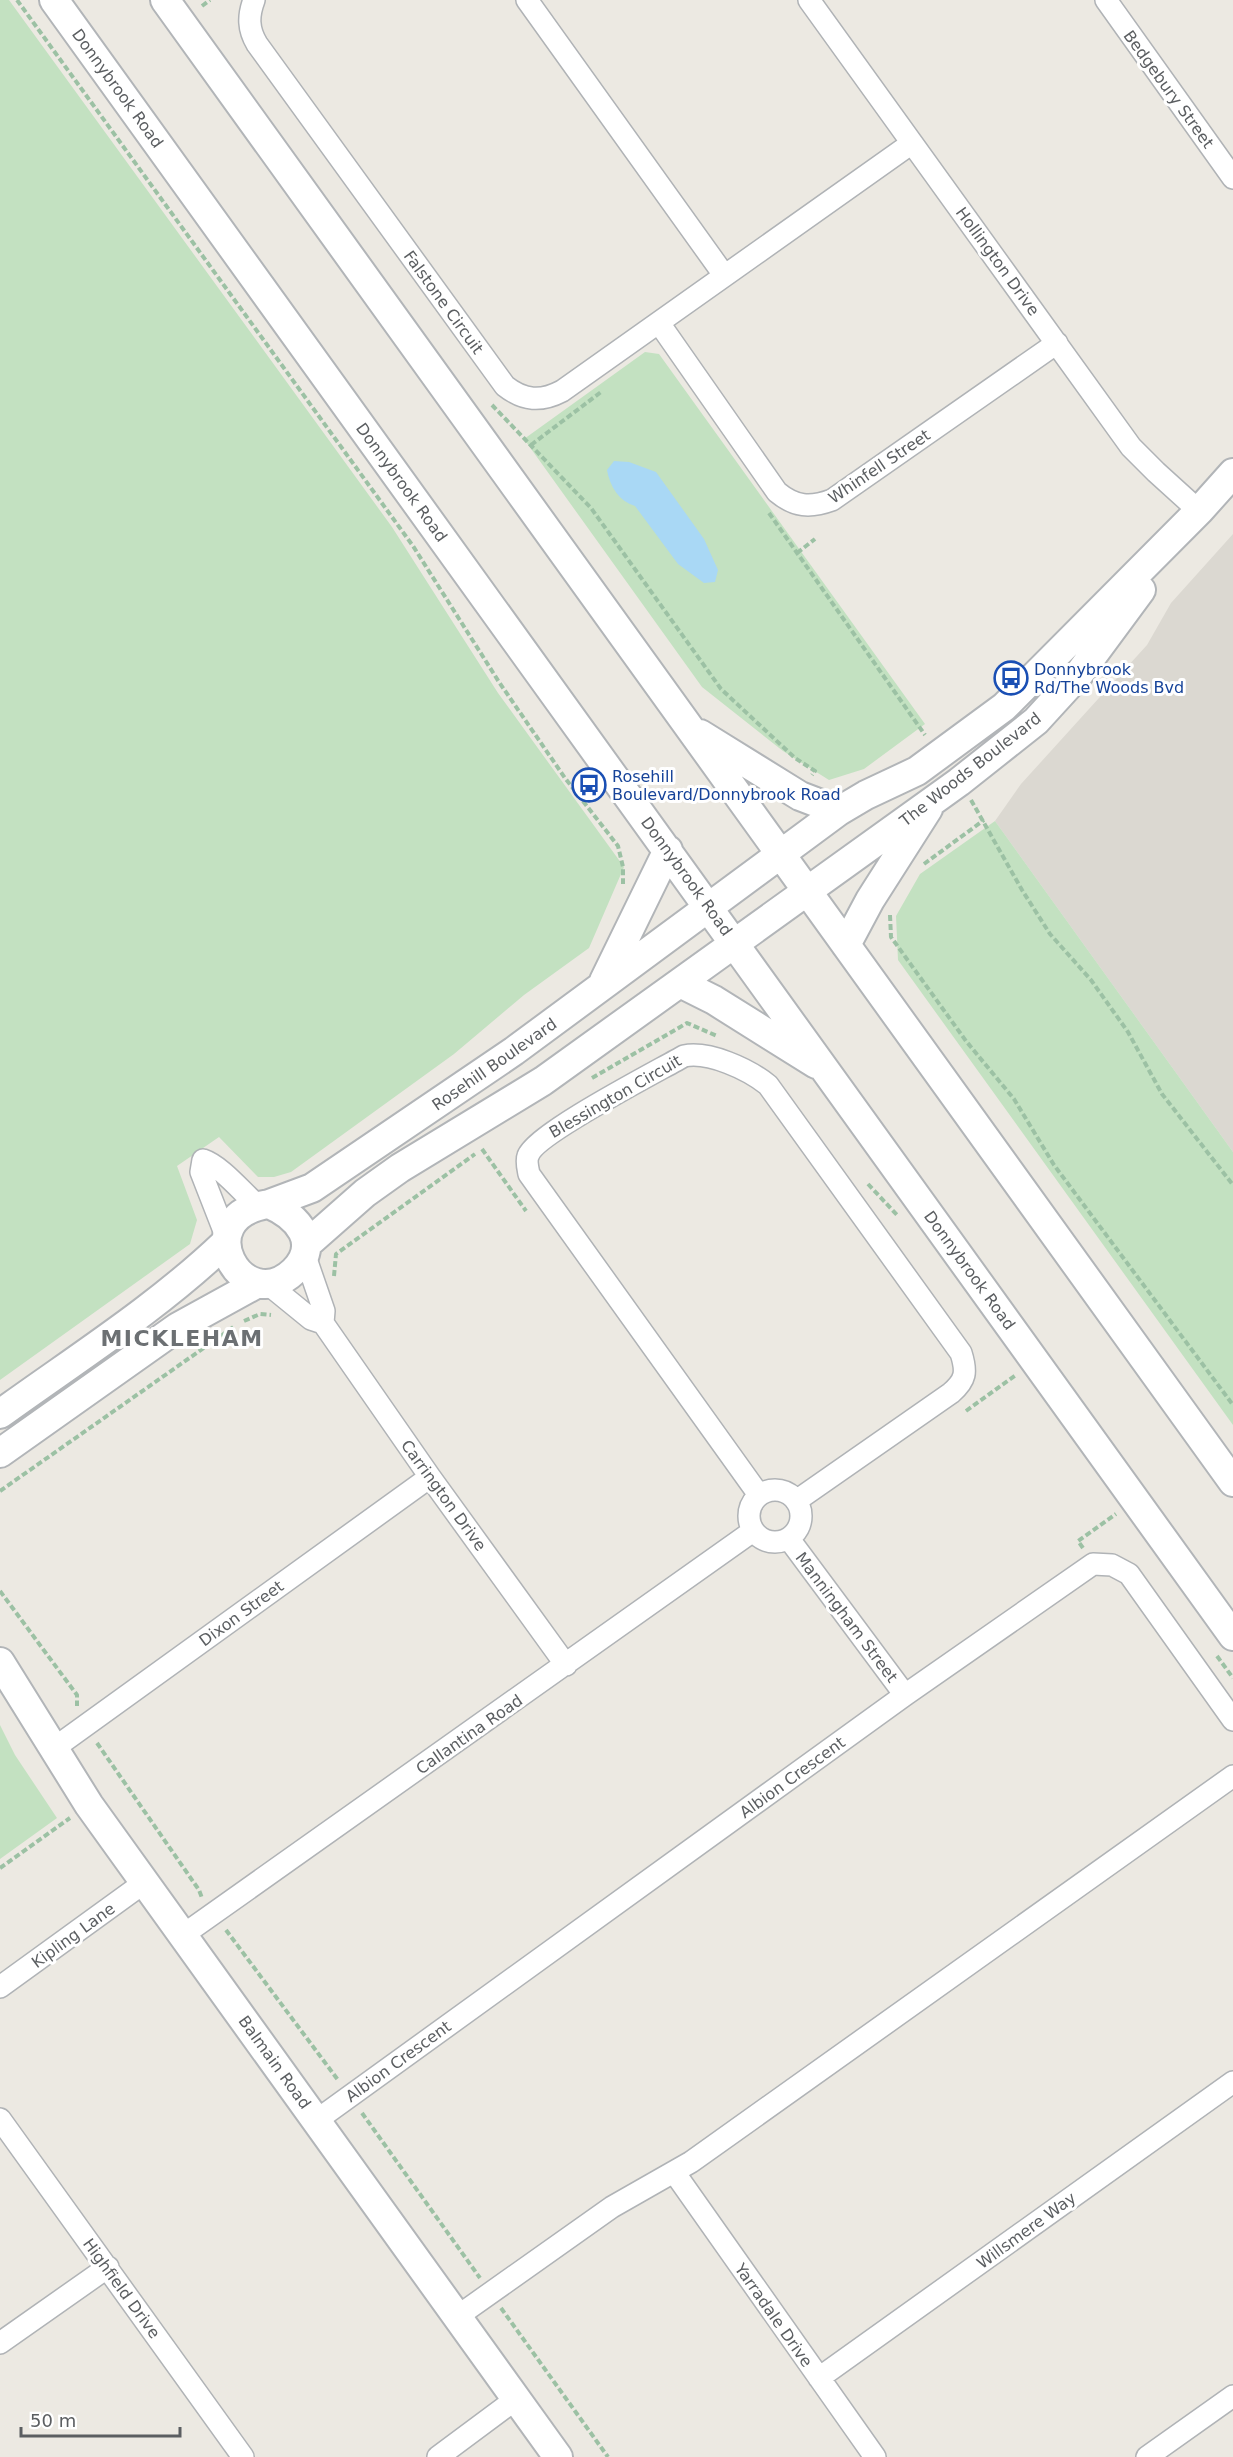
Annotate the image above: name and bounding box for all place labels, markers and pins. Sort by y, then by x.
bus stop icon: Donnybrook Rd/The Woods Bvd [993,660,1029,696]
place label: Donnybrook Rd/The Woods Bvd [1034,660,1184,697]
bus stop icon: Rosehill Boulevard/Donnybrook Road [571,767,607,803]
place label: Rosehill Boulevard/Donnybrook Road [612,767,841,804]

